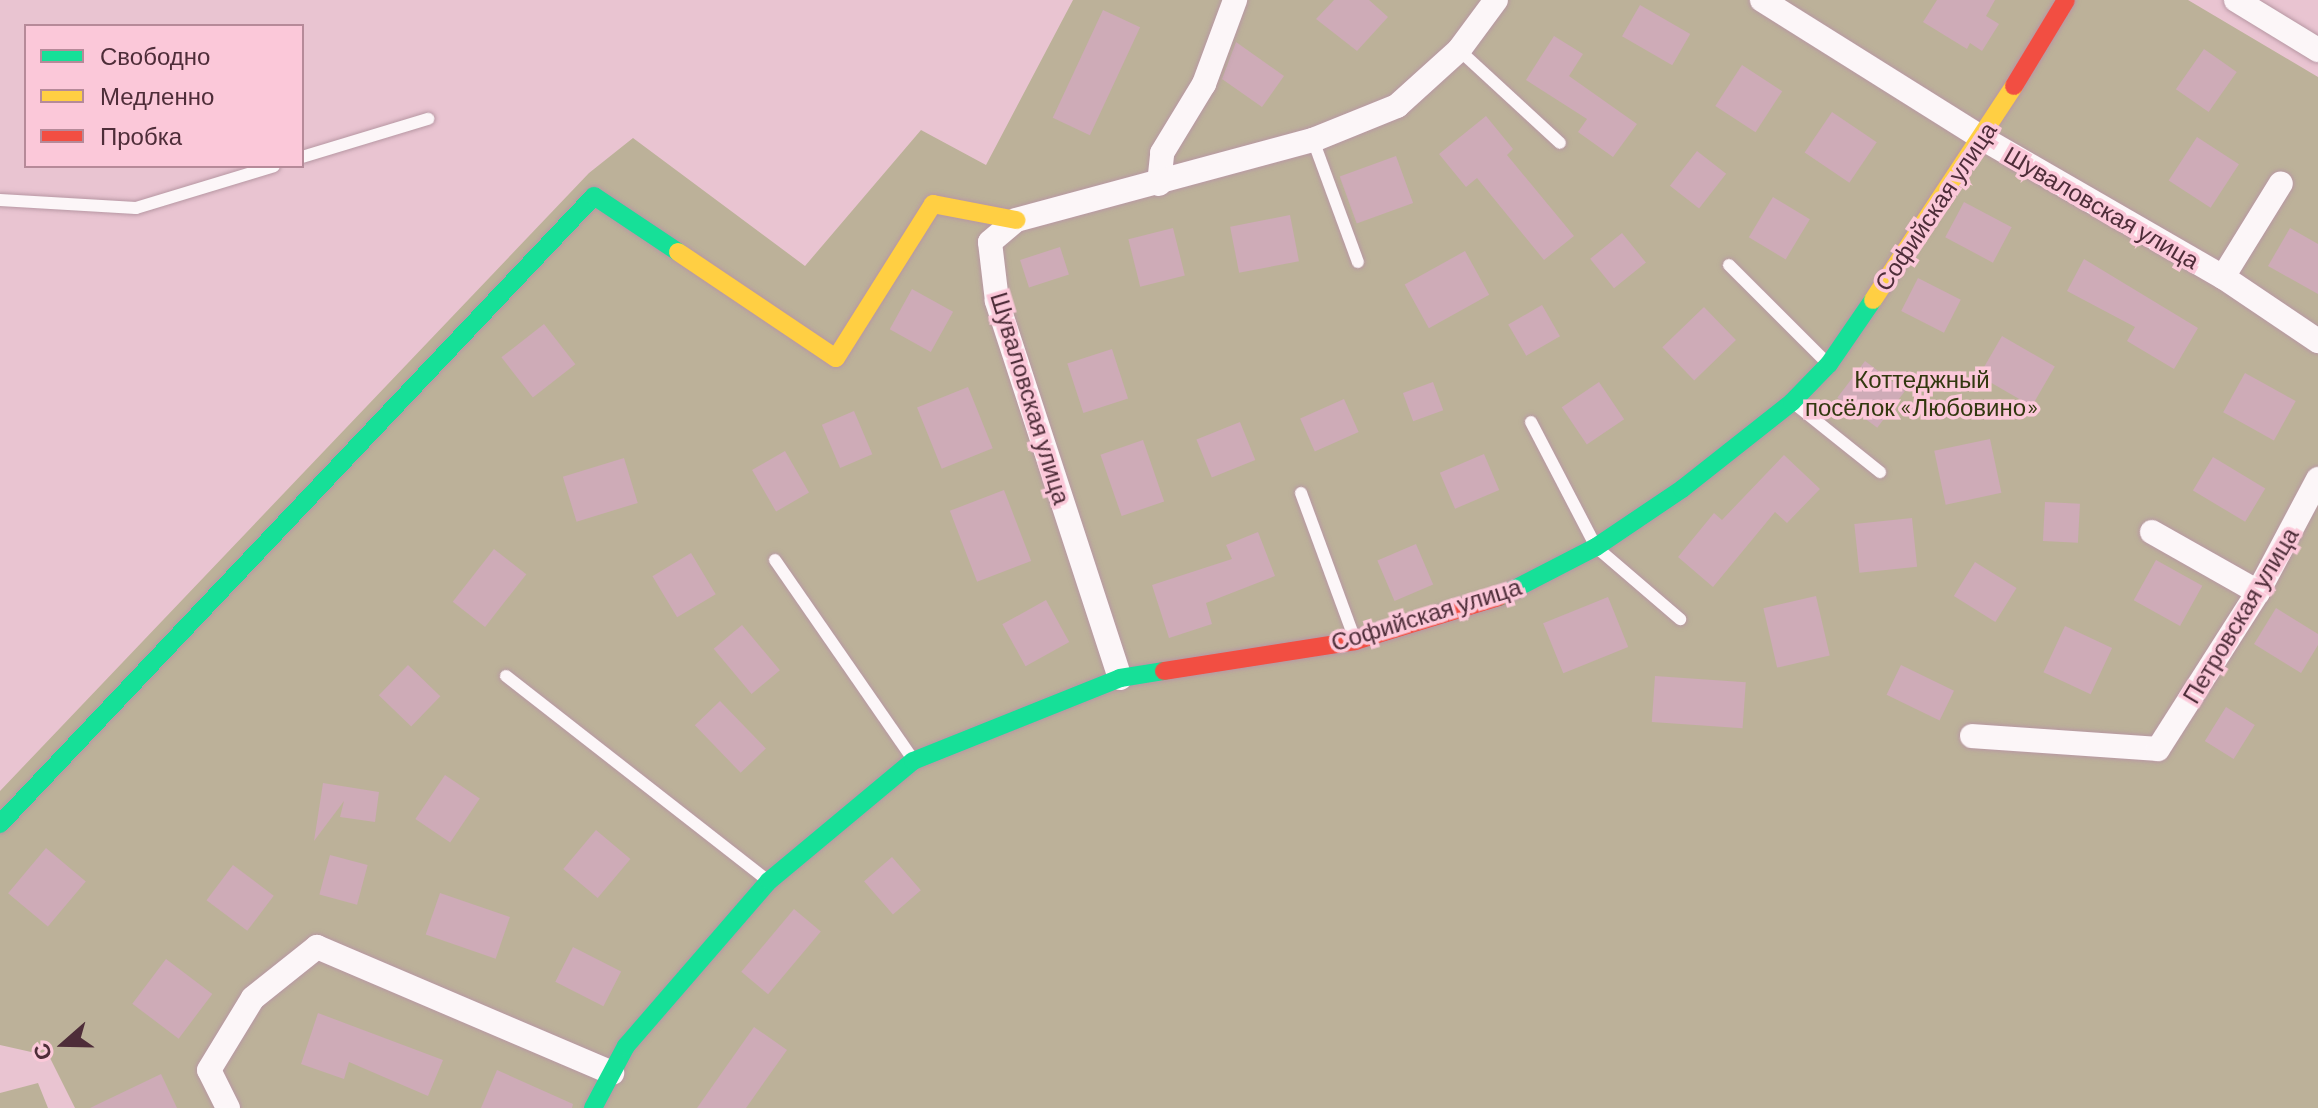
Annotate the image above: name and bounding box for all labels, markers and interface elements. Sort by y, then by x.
legend [24,24,304,168]
text: Свободно [100,41,210,70]
text: Медленно [100,81,214,110]
street label: Софийская улица [1868,116,2002,296]
text: Пробка [100,121,182,150]
street label: Шуваловская улица [2000,140,2204,274]
street label: Шуваловская улица [985,289,1077,507]
park label: Коттеджный посёлок «Любовино» [1805,365,2039,421]
street label: Петровская улица [2176,522,2304,708]
street label: Софийская улица [1327,571,1525,657]
north arrow [24,1004,104,1084]
text: С [27,1040,56,1064]

